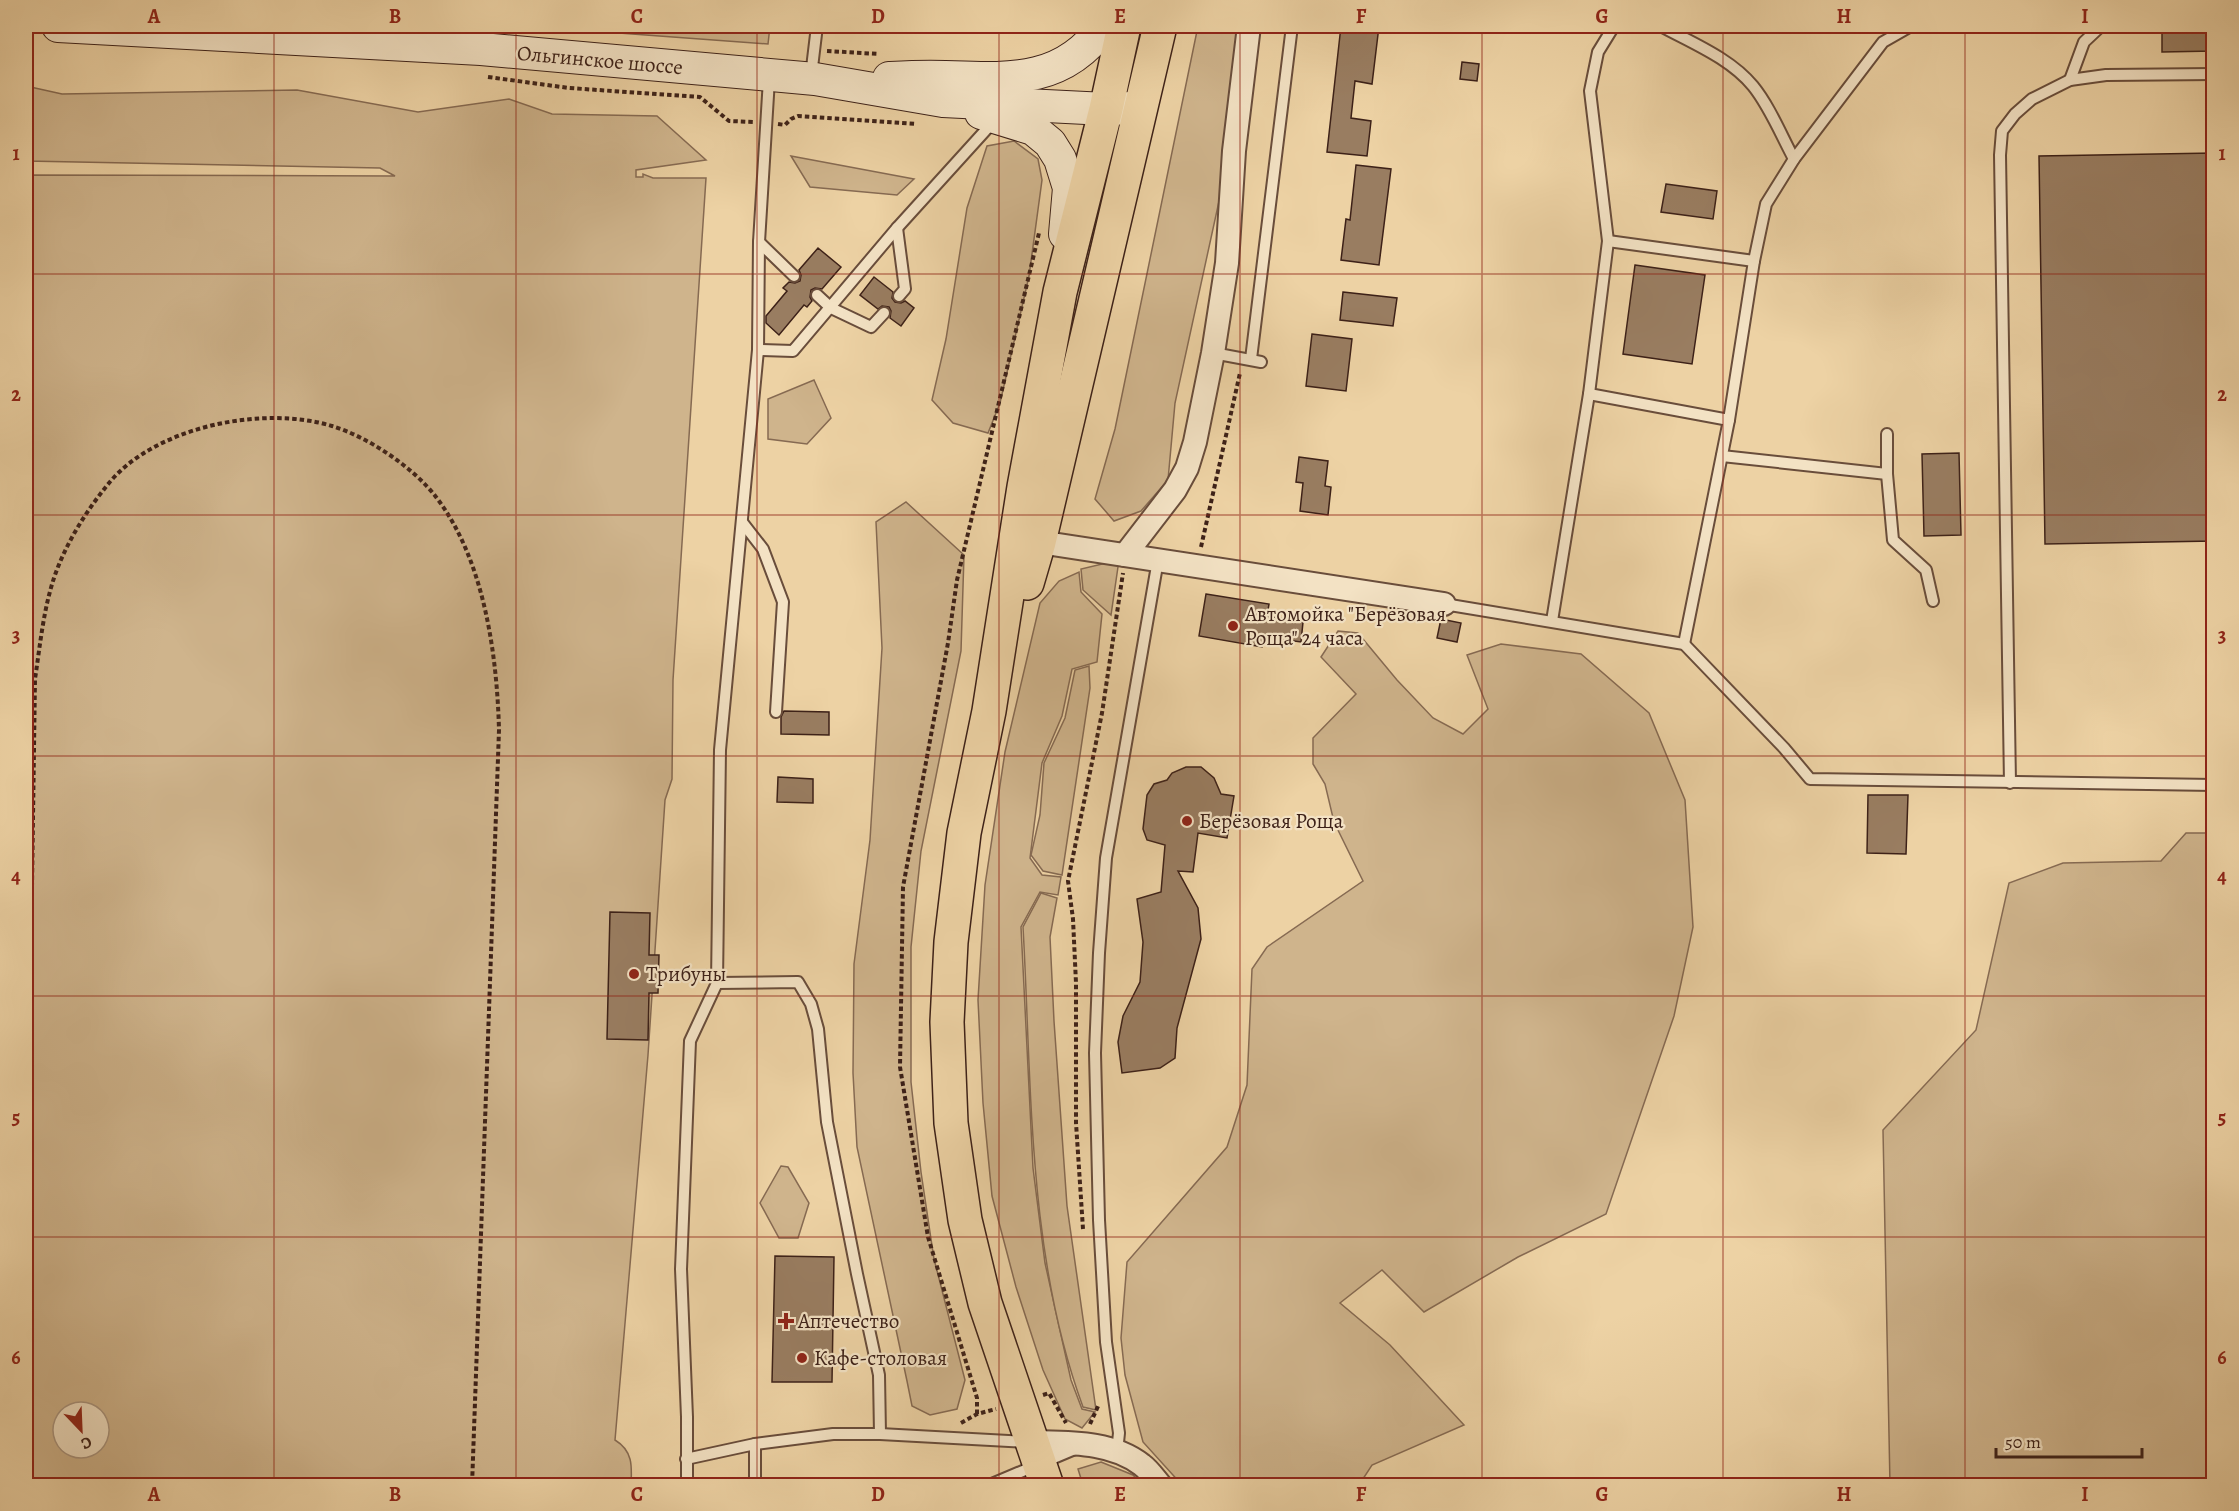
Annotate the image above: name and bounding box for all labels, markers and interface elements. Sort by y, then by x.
text: A [147,3,161,30]
text: B [389,3,401,30]
text: C [631,3,643,30]
text: D [871,3,885,30]
text: E [1114,3,1126,30]
text: F [1356,3,1367,30]
text: G [1595,3,1609,30]
text: H [1837,3,1852,30]
text: I [2081,3,2089,30]
street label: Ольгинское шоссе [516,39,684,81]
text: 1 [12,140,20,167]
text: 1 [2218,140,2226,167]
text: 2 [11,381,21,408]
text: 2 [2217,381,2227,408]
place label: Автомойка "Берёзовая Роща" 24 часа [1244,600,1446,652]
marker: Автомойка "Берёзовая Роща" 24 часа [1226,619,1240,633]
text: 3 [12,622,20,649]
text: 3 [2218,622,2226,649]
place label: Берёзовая Роща [1199,807,1344,835]
marker: Берёзовая Роща [1180,814,1194,828]
text: 4 [11,863,21,890]
text: 4 [2217,863,2227,890]
place label: Трибуны [646,960,727,988]
marker: Трибуны [627,967,641,981]
text: 5 [12,1104,20,1131]
text: 5 [2218,1104,2226,1131]
place label: Аптечество [797,1307,899,1335]
marker: Аптечество [779,1314,793,1328]
text: 6 [11,1344,21,1371]
place label: Кафе-столовая [814,1344,947,1372]
text: 6 [2217,1344,2227,1371]
marker: Кафе-столовая [795,1351,809,1365]
north arrow [51,1400,111,1460]
scale bar [1996,1421,2142,1459]
text: 50 m [2005,1430,2041,1454]
text: С [78,1431,95,1455]
text: A [147,1481,161,1508]
text: B [389,1481,401,1508]
text: C [631,1481,643,1508]
text: D [871,1481,885,1508]
text: E [1114,1481,1126,1508]
text: F [1356,1481,1367,1508]
text: G [1595,1481,1609,1508]
text: H [1837,1481,1852,1508]
text: I [2081,1481,2089,1508]

